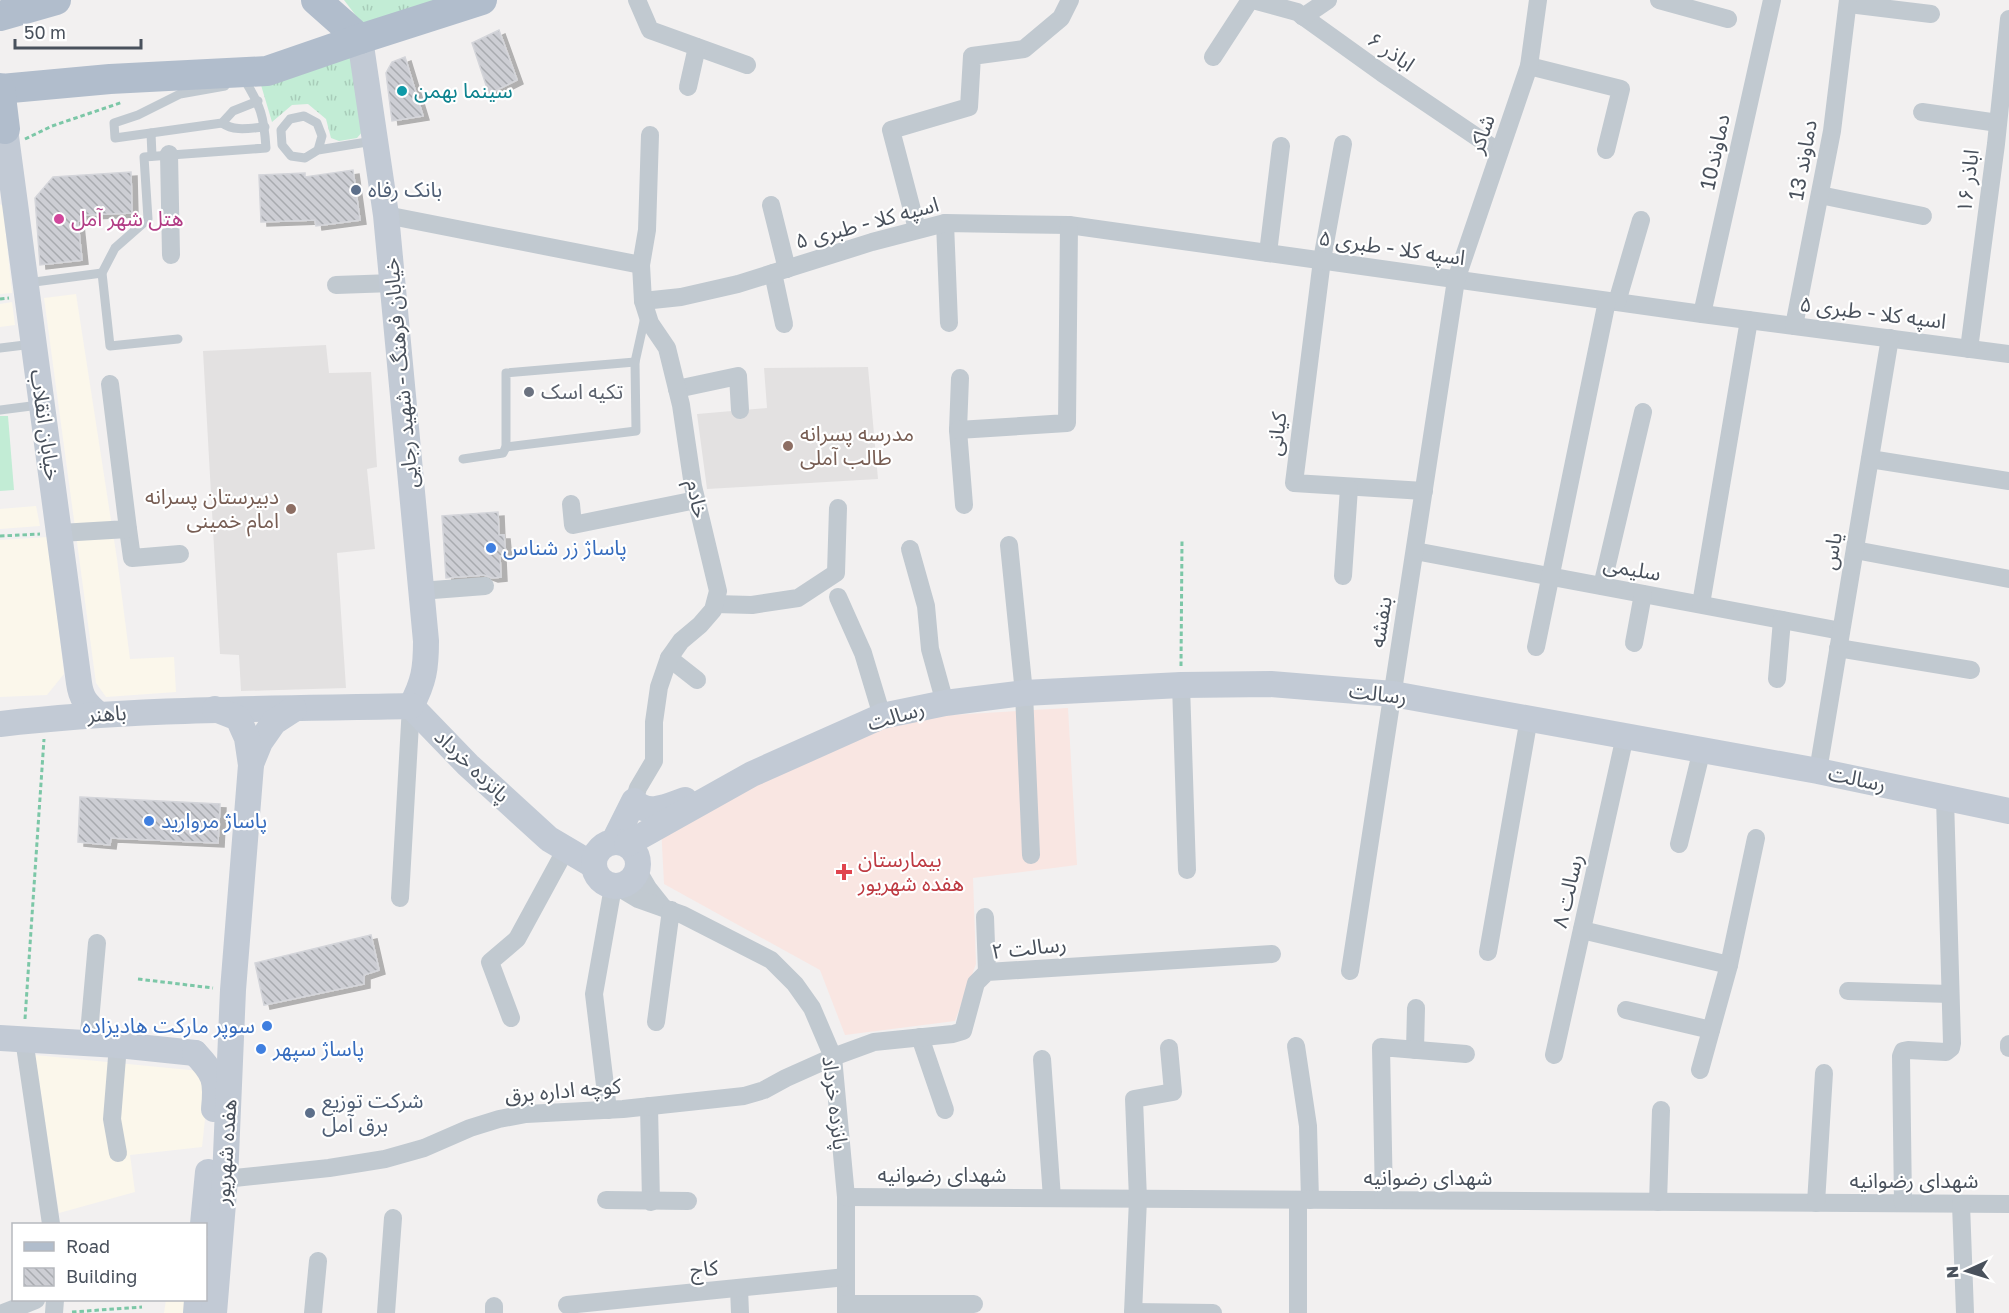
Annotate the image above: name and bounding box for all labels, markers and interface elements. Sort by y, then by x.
scale bar [15,12,141,50]
text: 50 m [24,21,66,43]
street label: اباذر ۶ [1363,26,1420,77]
place label: سینما بهمن [414,77,513,103]
marker: سینما بهمن [395,84,409,98]
street label: شاکر [1462,111,1500,158]
street label: دماوند10 [1693,112,1735,192]
street label: دماوند 13 [1782,118,1822,202]
street label: اباذر ۱۶ [1950,148,1984,214]
place label: بانک رفاه [368,176,442,202]
marker: بانک رفاه [349,183,363,197]
street label: اسپه کلا - طبری ۵ [792,190,942,255]
place label: هتل شهر آمل [71,205,183,231]
marker: هتل شهر آمل [52,212,66,226]
street label: اسپه کلا - طبری ۵ [1317,224,1467,271]
street label: خیابان فرهنگ - شهید رجایی [377,257,423,489]
street label: اسپه کلا - طبری ۵ [1798,290,1948,335]
street label: خیابان انقلاب [25,368,67,482]
place label: تکیه اسک [541,378,623,404]
marker: تکیه اسک [522,385,536,399]
street label: کیانی [1260,410,1292,457]
place label: مدرسه پسرانه طالب آملی [800,420,914,470]
marker: مدرسه پسرانه طالب آملی [781,439,795,453]
street label: خادم [677,477,715,521]
place label: دبیرستان پسرانه امام خمینی [145,483,279,537]
marker: دبیرستان پسرانه امام خمینی [284,502,298,516]
street label: یاس [1815,530,1847,572]
place label: پاساژ زر شناس [503,534,627,561]
marker: پاساژ زر شناس [484,541,498,555]
street label: سلیمی [1601,550,1663,586]
street label: بنفشه [1363,594,1397,649]
street label: رسالت [1348,677,1409,709]
street label: رسالت [864,695,927,736]
street label: باهنر [86,699,127,727]
street label: پانزده خرداد [429,723,516,808]
street label: رسالت [1826,759,1888,797]
place label: پاساژ مروارید [161,807,267,834]
marker: پاساژ مروارید [142,814,156,828]
place label: بیمارستان هفده شهریور [857,846,964,896]
street label: رسالت ۸ [1546,851,1588,930]
marker: بیمارستان هفده شهریور [835,863,853,881]
street label: رسالت ۲ [990,930,1068,964]
place label: سوپر مارکت هادیزاده [82,1012,255,1039]
marker: سوپر مارکت هادیزاده [260,1019,274,1033]
place label: پاساژ سپهر [272,1035,364,1062]
marker: پاساژ سپهر [254,1042,268,1056]
street label: پانزده خرداد [816,1054,855,1152]
street label: کوچه اداره برق [504,1072,623,1109]
place label: شرکت توزیع برق آمل [322,1087,424,1137]
street label: هفده شهریور [208,1098,242,1207]
marker: شرکت توزیع برق آمل [303,1106,317,1120]
street label: شهدای رضوانیه [877,1161,1007,1187]
street label: شهدای رضوانیه [1363,1164,1493,1190]
street label: شهدای رضوانیه [1849,1167,1979,1193]
legend [12,1223,207,1301]
text: Road [66,1235,110,1257]
north arrow [1937,1241,1997,1301]
street label: کاج [689,1254,720,1285]
text: Building [66,1265,137,1287]
text: N [1942,1265,1962,1279]

